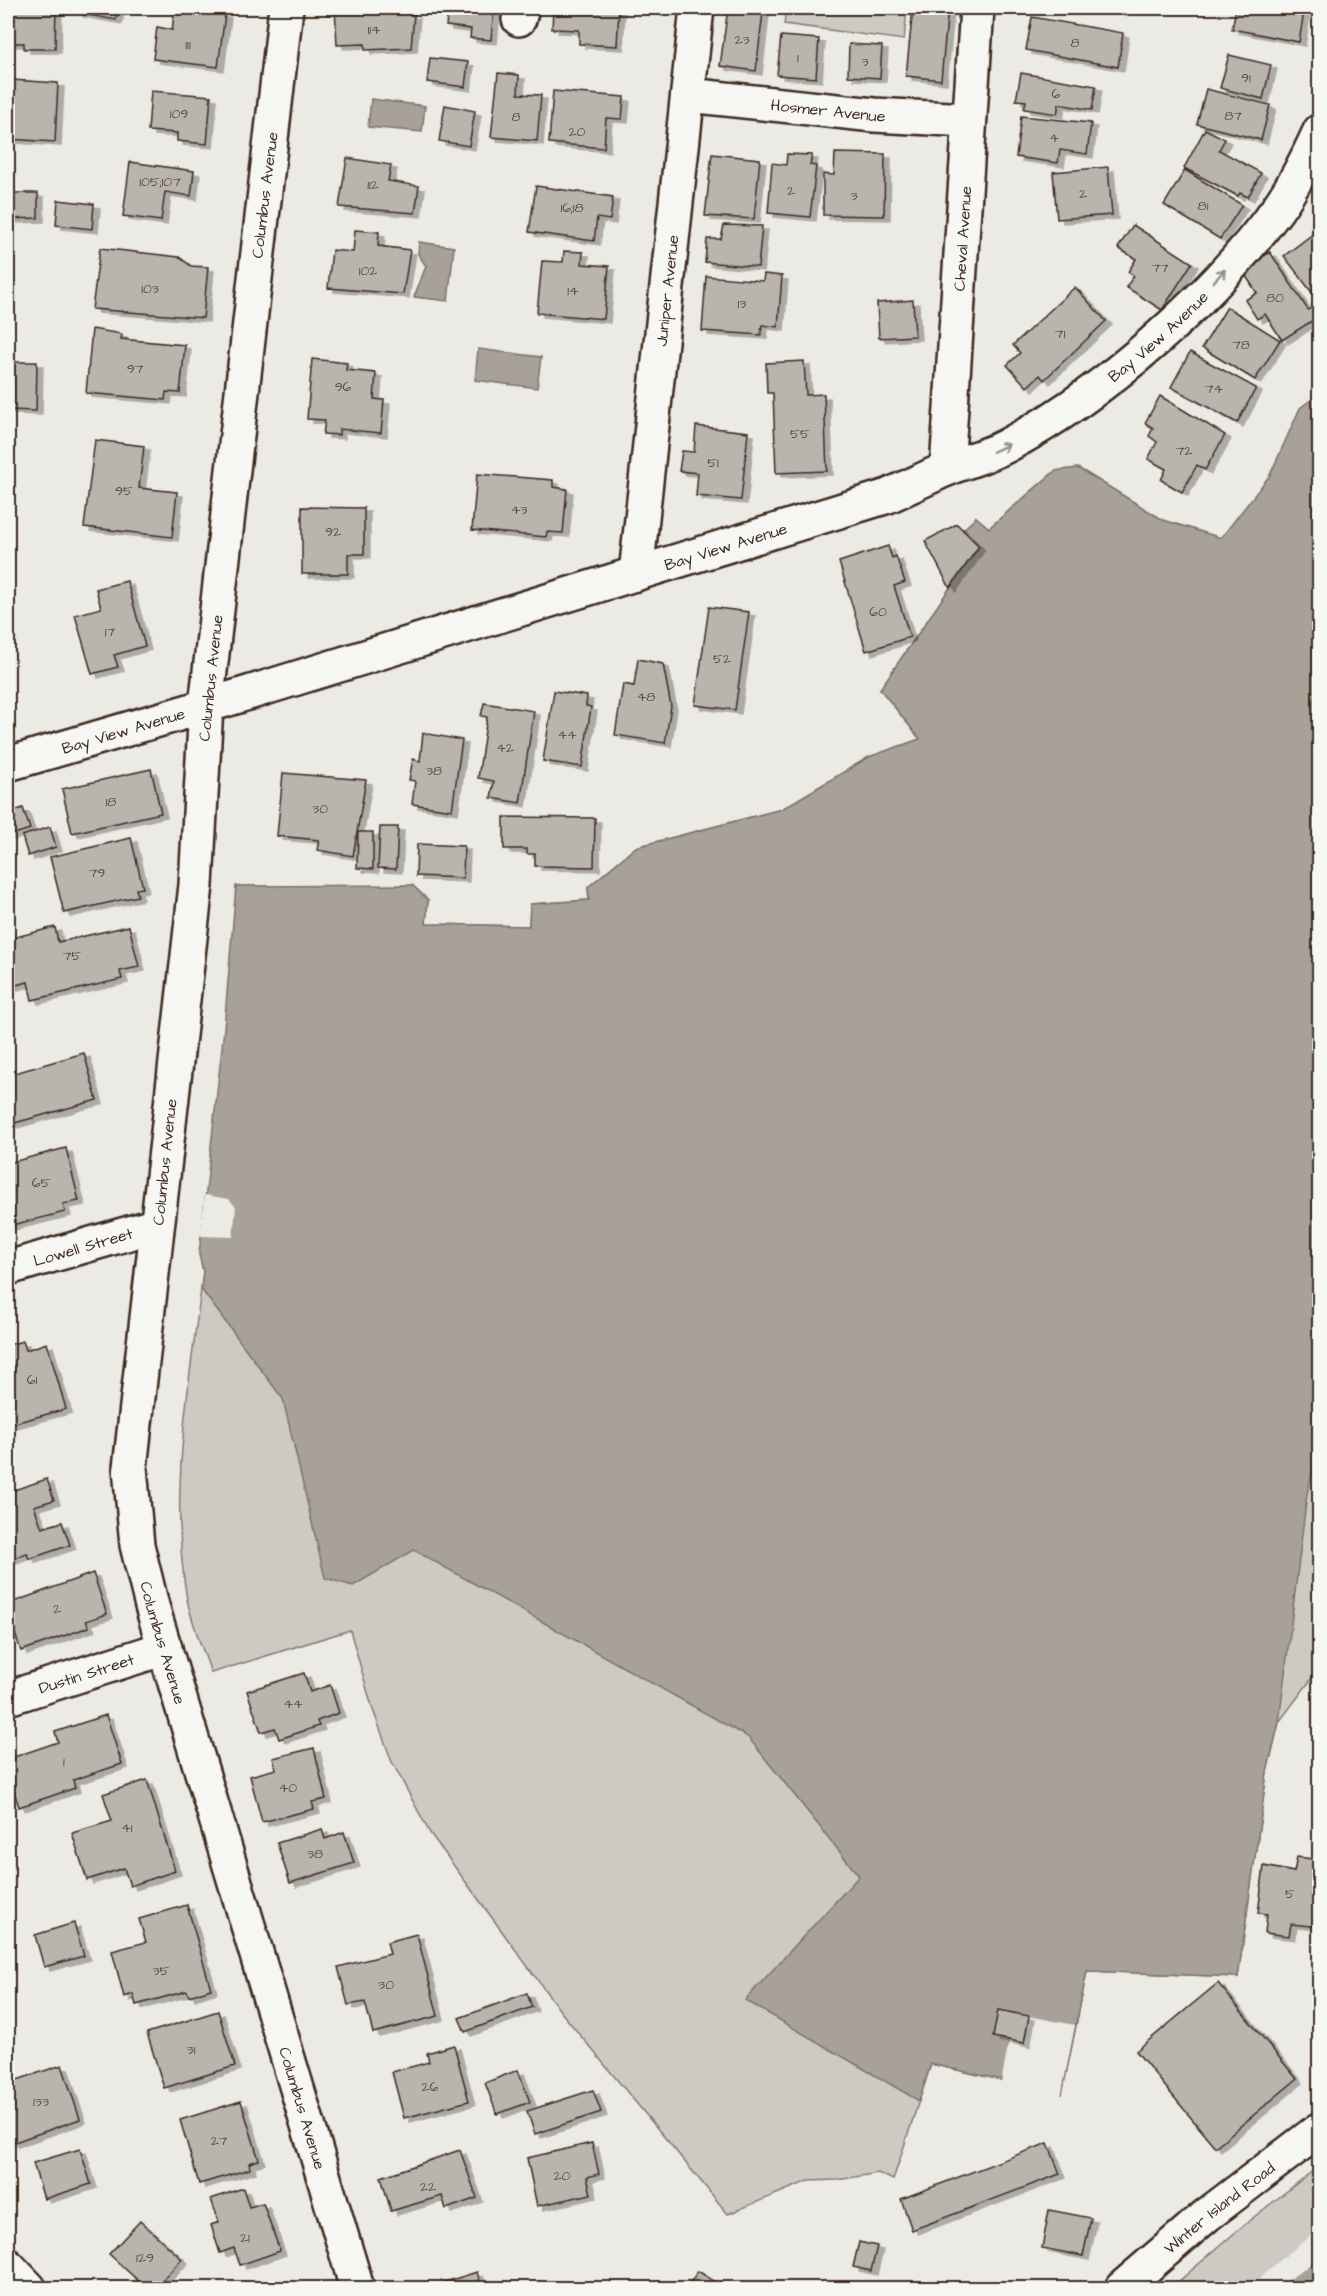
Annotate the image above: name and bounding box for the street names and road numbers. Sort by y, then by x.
street label: Hosmer Avenue [770,94,886,128]
street label: Columbus Avenue [246,130,284,259]
street label: Cheval Avenue [949,185,977,292]
street label: Juniper Avenue [651,234,684,348]
street label: Bay View Avenue [1104,286,1214,387]
street label: Bay View Avenue [662,518,790,576]
street label: Columbus Avenue [193,613,229,742]
street label: Bay View Avenue [59,703,188,760]
street label: Columbus Avenue [147,1097,183,1226]
street label: Lowell Street [31,1222,136,1272]
street label: Columbus Avenue [134,1579,191,1707]
street label: Dustin Street [36,1648,138,1700]
street label: Columbus Avenue [273,2044,331,2173]
street label: Winter Island Road [1159,2157,1280,2259]

